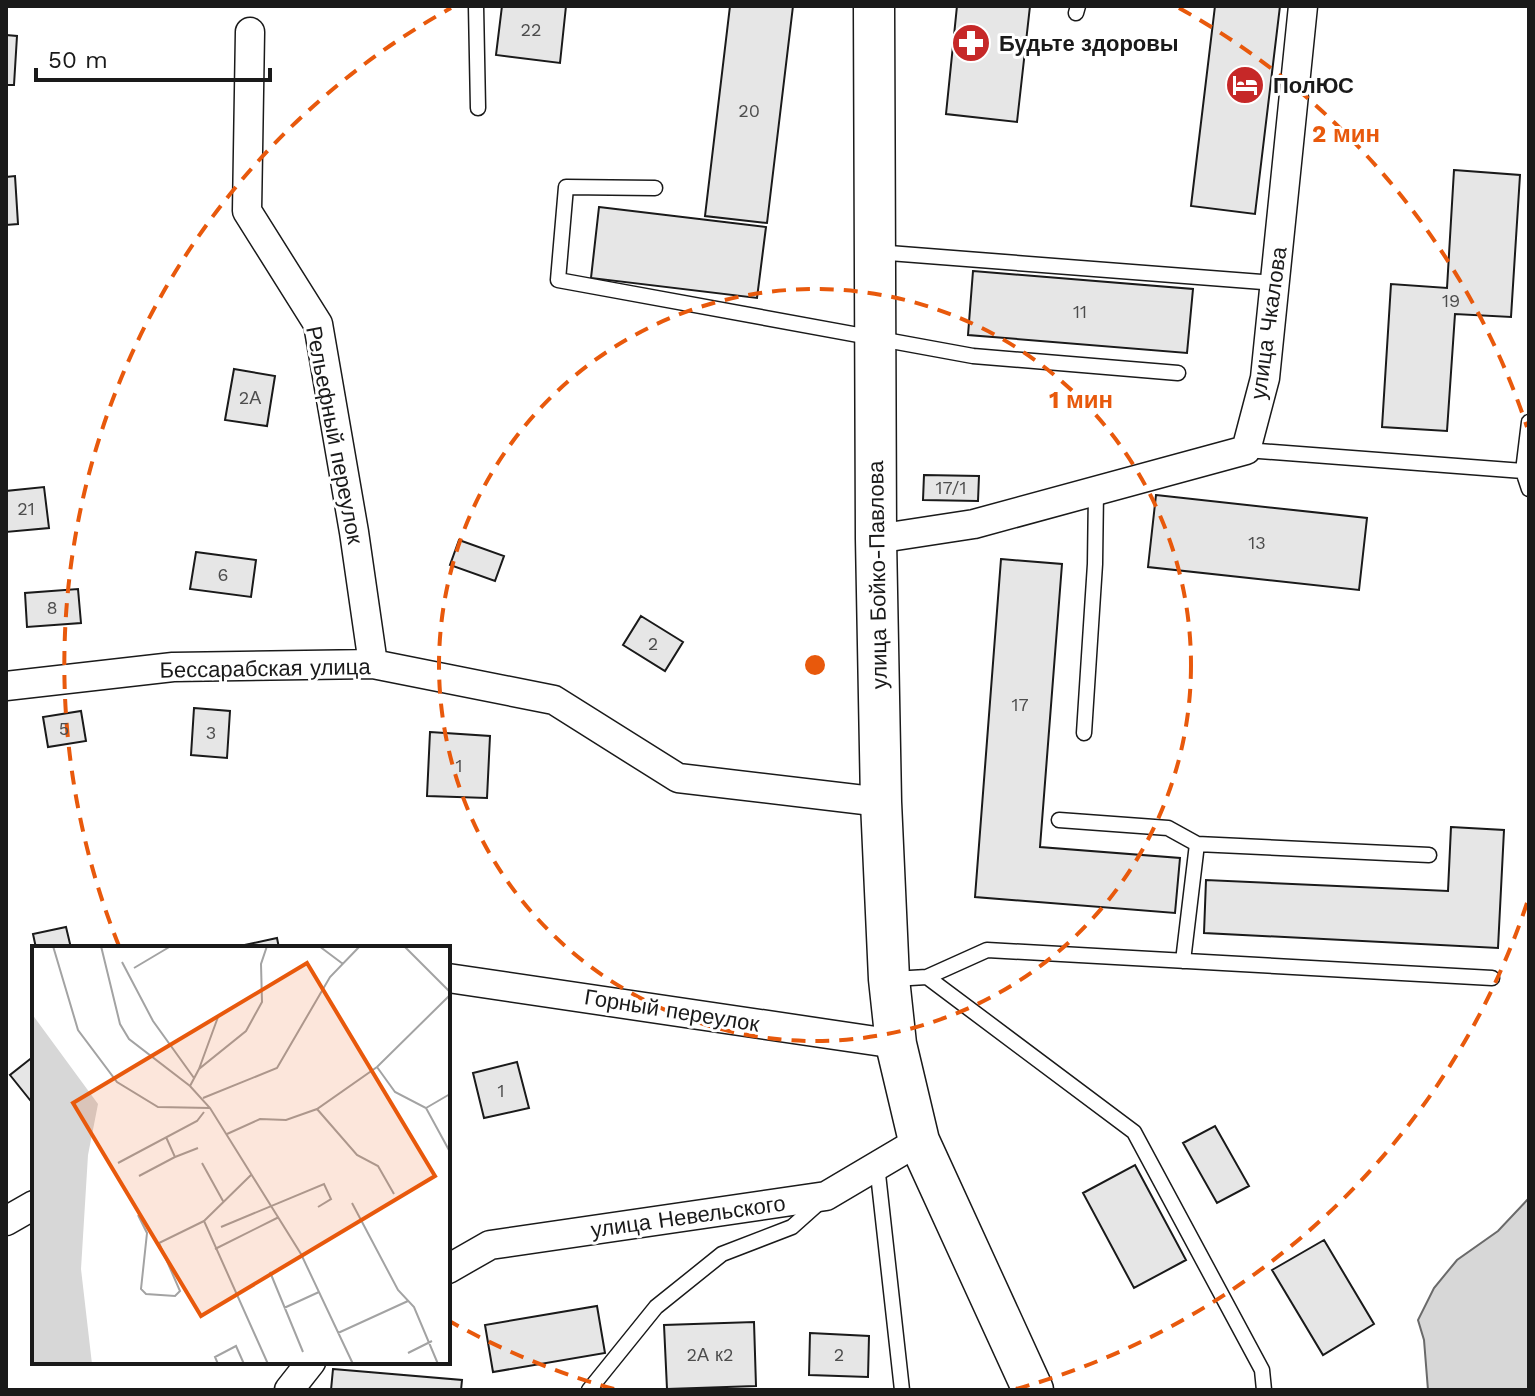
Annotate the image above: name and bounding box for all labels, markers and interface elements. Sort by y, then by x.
house number: 22 [521,19,542,40]
pharmacy icon: Будьте здоровы [950,22,992,64]
place label: Будьте здоровы [999,31,1179,56]
scale bar [36,32,270,82]
text: 50 m [48,46,108,74]
hotel icon: ПолЮС [1224,64,1266,106]
place label: ПолЮС [1273,73,1354,98]
house number: 20 [738,100,760,121]
text: 2 мин [1312,120,1380,148]
street label: улица Чкалова [1245,244,1292,401]
house number: 19 [1442,290,1460,311]
house number: 11 [1073,301,1087,322]
street label: Рельефный переулок [301,324,368,547]
text: 1 мин [1049,386,1113,414]
house number: 2А [239,387,261,408]
street label: улица Бойко-Павлова [863,460,892,689]
house number: 17/1 [936,477,966,498]
house number: 21 [17,498,35,519]
house number: 13 [1248,532,1266,553]
house number: 6 [218,564,228,585]
house number: 8 [46,597,58,618]
house number: 2 [648,633,658,654]
centre of rings [801,651,829,679]
street label: Бессарабская улица [159,654,371,683]
house number: 17 [1011,694,1029,715]
house number: 5 [59,718,69,739]
house number: 3 [206,722,216,743]
house number: 1 [455,755,463,776]
inset map [32,946,450,1364]
street label: Горный переулок [583,984,761,1037]
house number: 1 [497,1080,505,1101]
street label: улица Невельского [589,1190,787,1243]
house number: 2А к2 [686,1344,734,1365]
house number: 2 [834,1344,844,1365]

